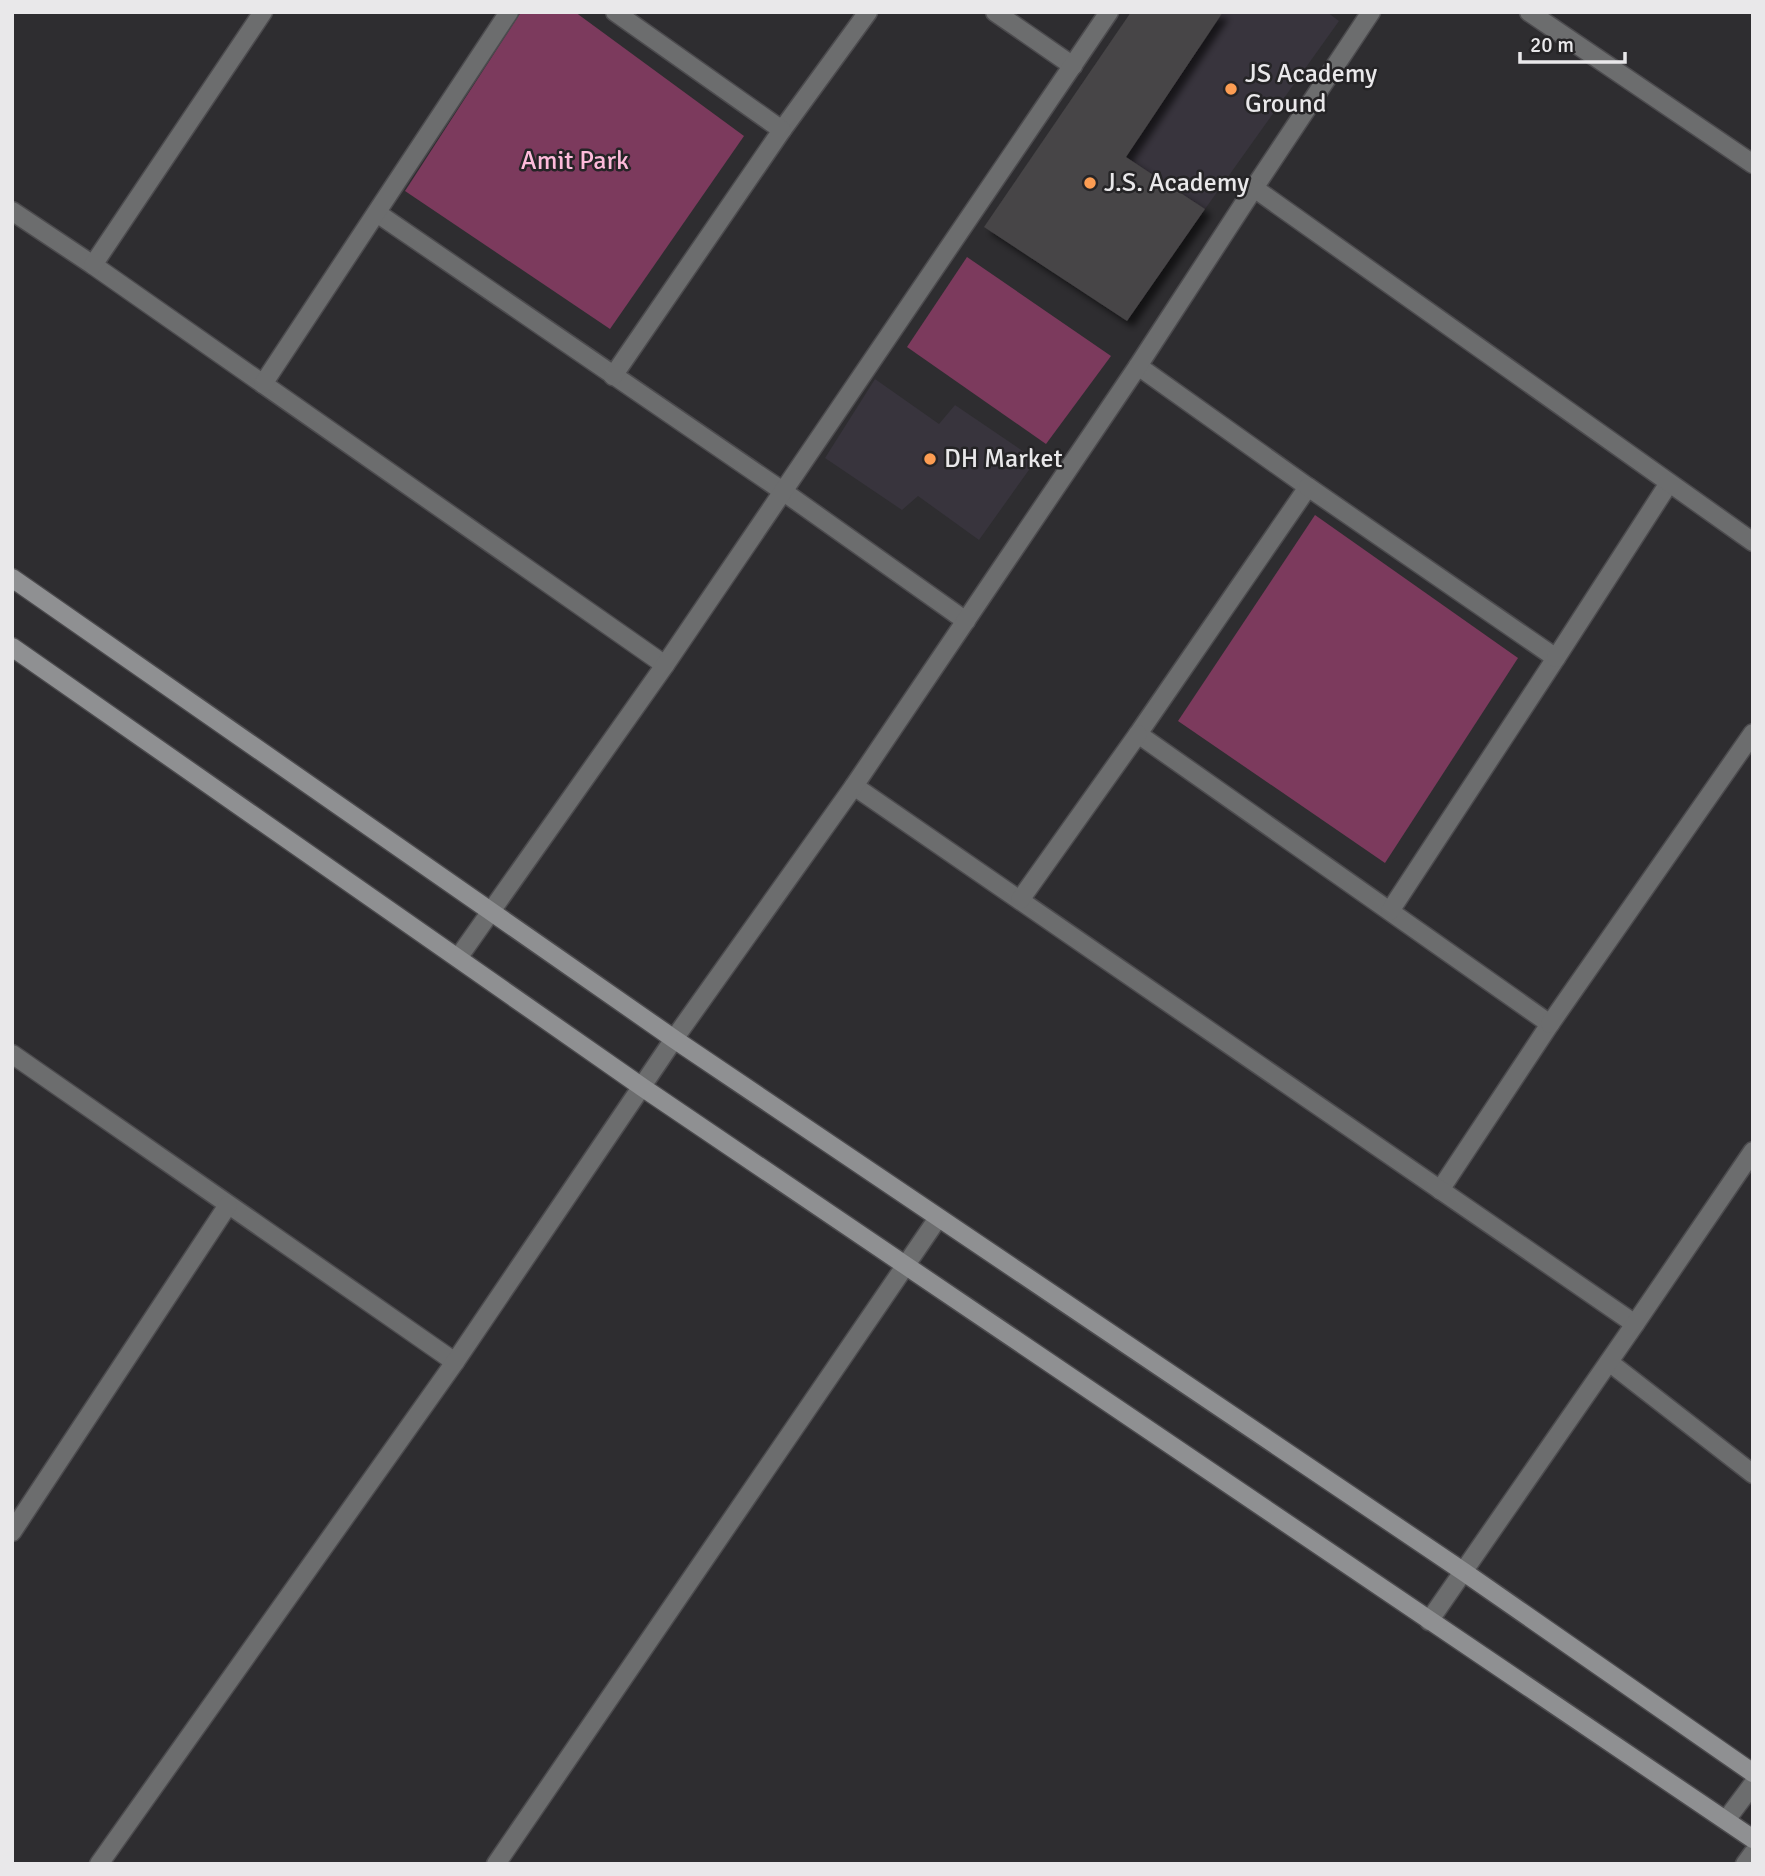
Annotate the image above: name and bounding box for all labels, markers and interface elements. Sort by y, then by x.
scale bar [1520,21,1625,65]
text: 20 m [1530,32,1574,58]
place label: JS Academy Ground [1245,58,1377,120]
marker: JS Academy Ground [1223,81,1239,97]
park label: Amit Park [521,145,629,177]
place label: J.S. Academy [1104,167,1249,199]
marker: J.S. Academy [1082,175,1098,191]
place label: DH Market [944,443,1063,475]
marker: DH Market [922,451,938,467]

